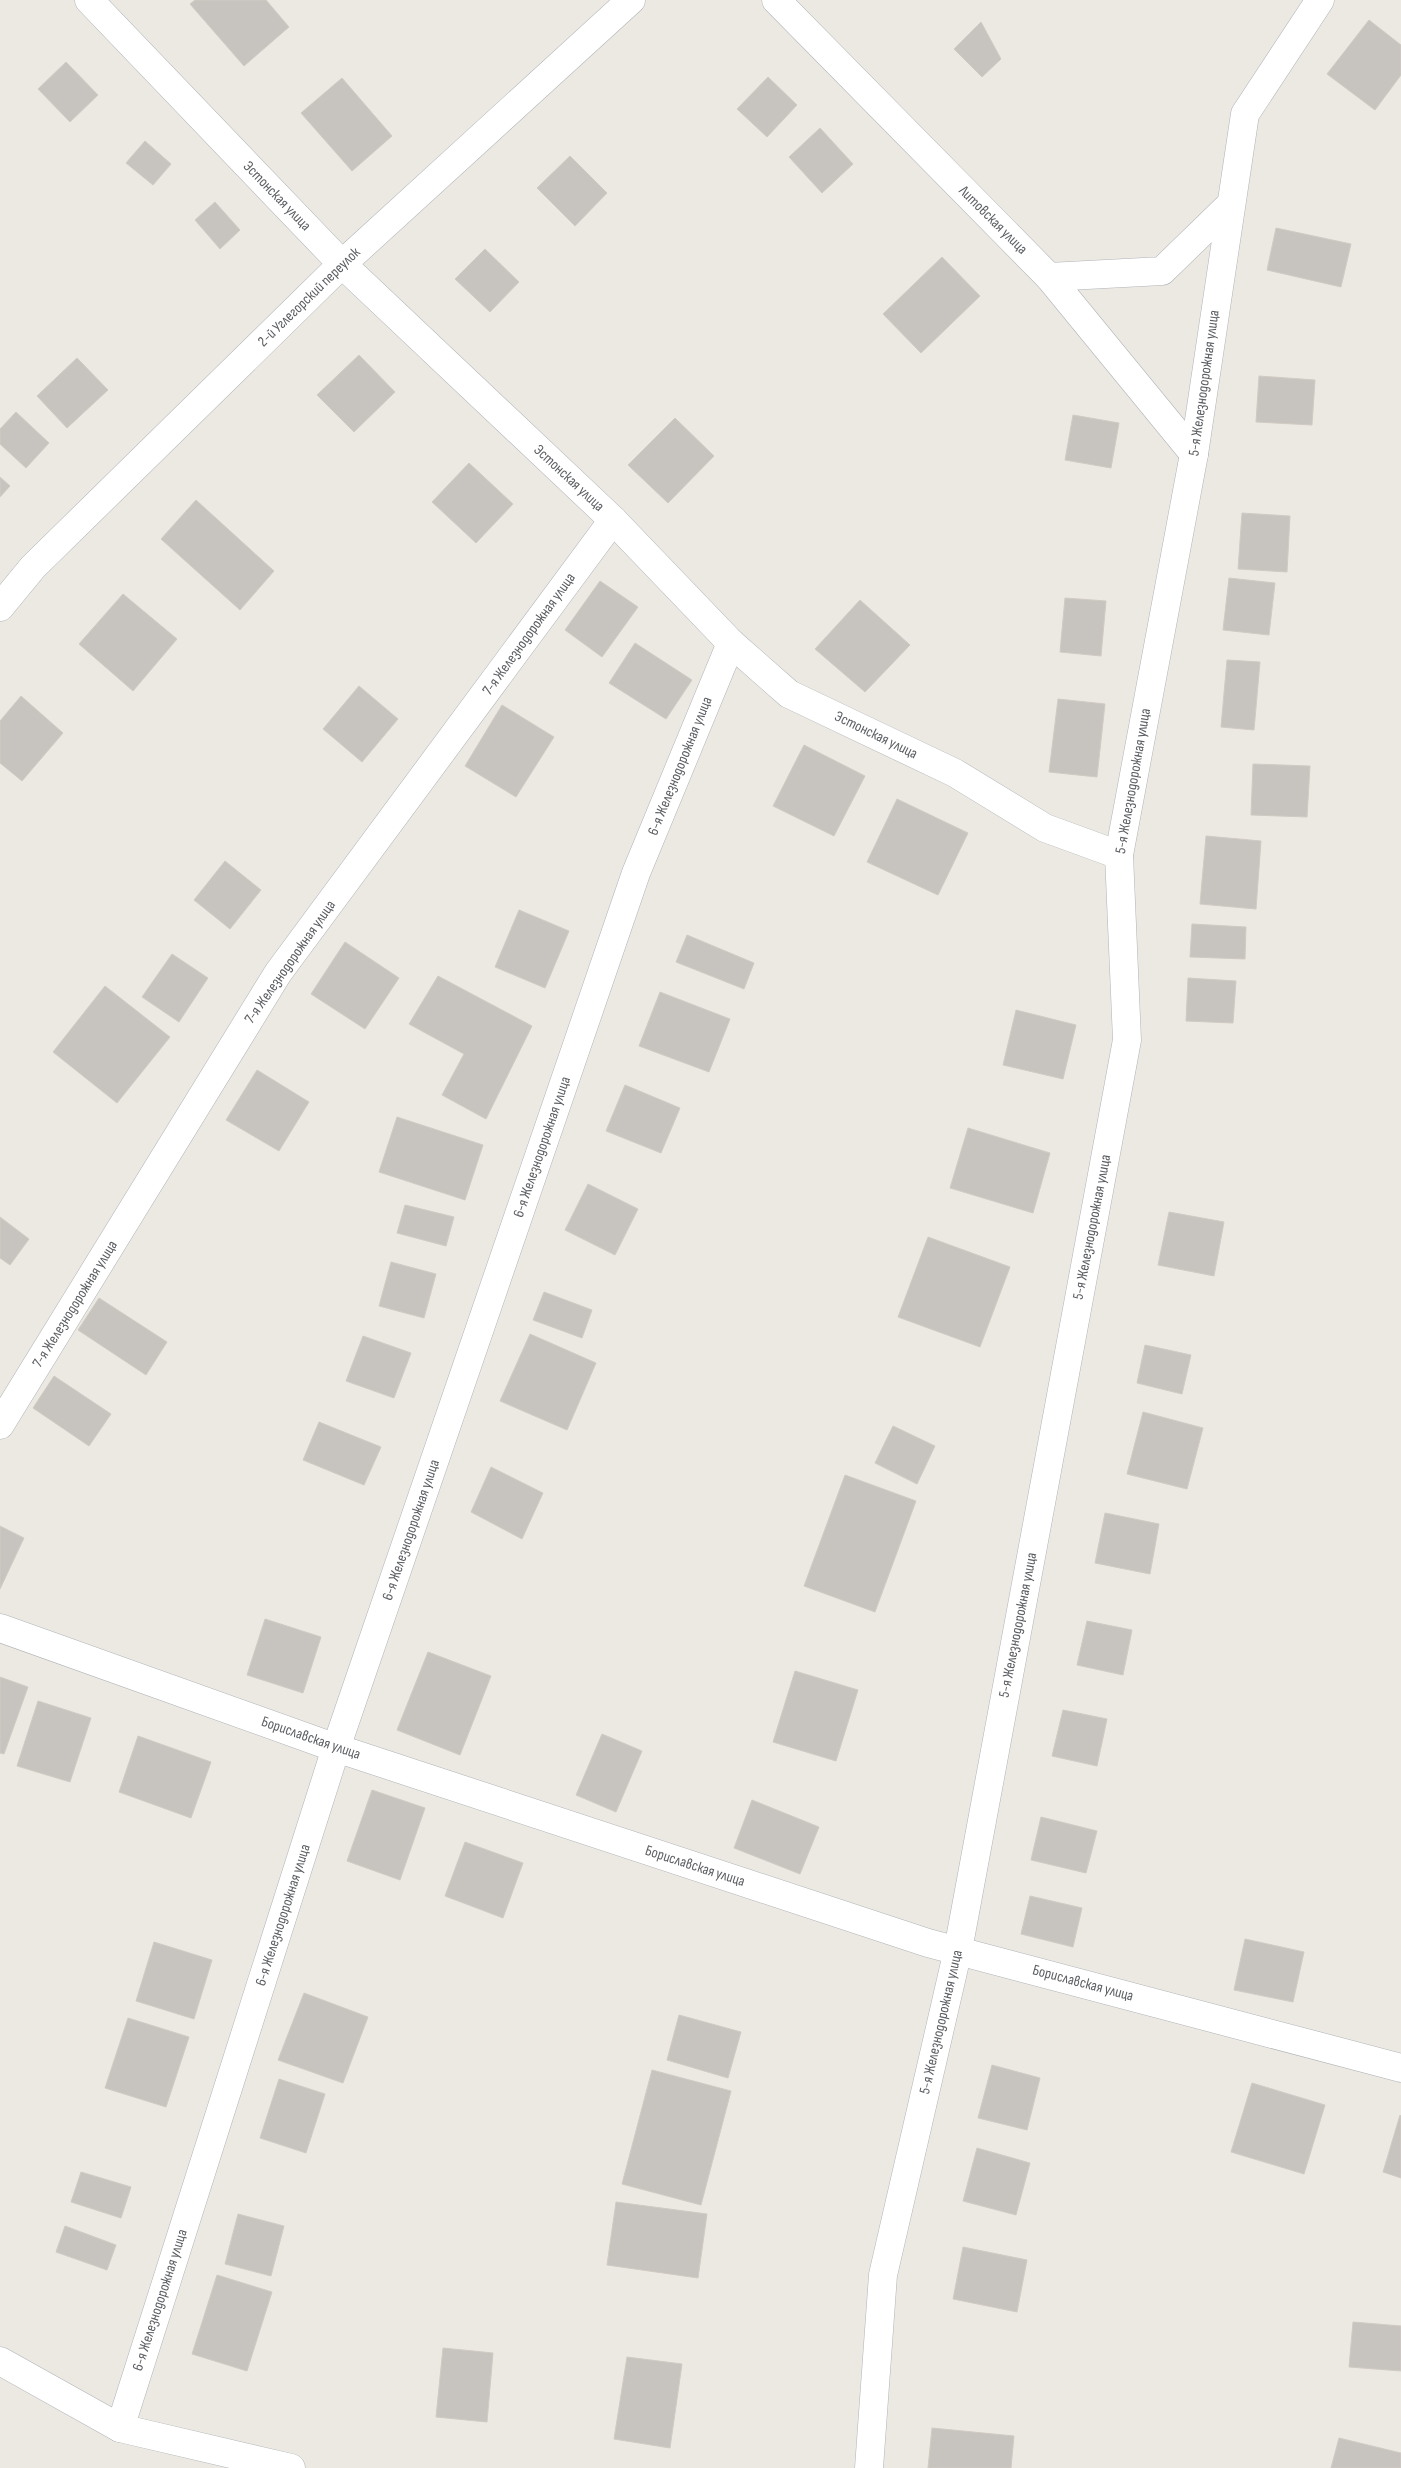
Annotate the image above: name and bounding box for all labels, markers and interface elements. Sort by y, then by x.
street label: Эстонская улица [239,157,315,235]
street label: Литовская улица [954,181,1032,259]
street label: 2-й Углегорский переулок [254,243,364,351]
street label: 5-я Железнодорожная улица [1184,309,1224,457]
street label: Эстонская улица [530,440,609,516]
street label: 7-я Железнодорожная улица [478,569,580,699]
street label: 6-я Железнодорожная улица [644,694,717,838]
street label: Эстонская улица [831,707,921,763]
street label: 5-я Железнодорожная улица [1111,707,1155,855]
street label: 7-я Железнодорожная улица [240,896,340,1027]
street label: 6-я Железнодорожная улица [509,1074,575,1220]
street label: 5-я Железнодорожная улица [1069,1153,1115,1301]
street label: 7-я Железнодорожная улица [28,1237,122,1371]
street label: 6-я Железнодорожная улица [378,1457,444,1603]
street label: 5-я Железнодорожная улица [995,1551,1041,1699]
street label: Бориславская улица [259,1712,363,1764]
street label: Бориславская улица [643,1841,747,1891]
street label: 6-я Железнодорожная улица [251,1842,315,1988]
street label: 5-я Железнодорожная улица [915,1948,967,2096]
street label: Бориславская улица [1030,1960,1136,2006]
street label: 6-я Железнодорожная улица [128,2227,192,2373]

